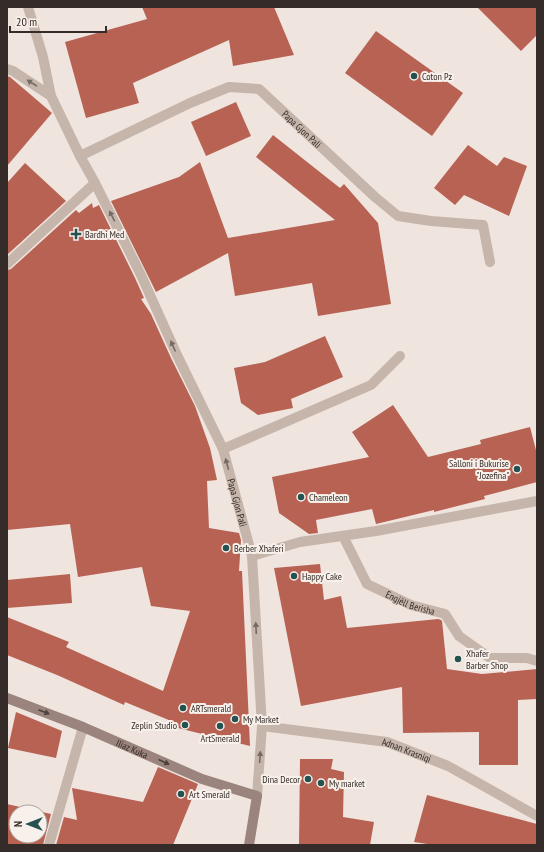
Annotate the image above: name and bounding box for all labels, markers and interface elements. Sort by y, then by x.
scale bar [10,8,106,34]
text: 20 m [16,14,37,29]
place label: Coton Pz [422,70,452,83]
marker: Coton Pz [409,71,419,81]
one-way arrow [26,80,38,87]
street label: Papa Gjon Pali [279,108,324,151]
one-way arrow [108,210,115,222]
marker: Bardhi Med [70,228,82,240]
place label: Bardhi Med [85,228,124,241]
one-way arrow [170,341,176,352]
place label: Salloni i Bukurise "Jozefina" [449,457,509,482]
one-way arrow [224,458,230,470]
marker: Salloni i Bukurise "Jozefina" [512,464,522,474]
street label: Papa Gjon Pali [224,477,250,528]
place label: Chameleon [309,491,348,504]
marker: Chameleon [296,492,306,502]
place label: Berber Xhaferi [234,542,284,555]
marker: Berber Xhaferi [221,543,231,553]
place label: Happy Cake [302,570,342,583]
marker: Happy Cake [289,571,299,581]
street label: Engjëll Berisha [383,588,436,618]
one-way arrow [253,622,260,634]
place label: Xhafer Barber Shop [466,647,508,672]
marker: Xhafer Barber Shop [453,654,463,664]
place label: ARTsmerald [191,702,231,715]
marker: ARTsmerald [178,703,188,713]
one-way arrow [38,709,50,715]
place label: My Market [243,713,279,726]
marker: My Market [230,714,240,724]
place label: Zeplin Studio [131,719,177,732]
marker: Zeplin Studio [180,720,190,730]
marker: ArtSmerald [215,721,225,731]
place label: ArtSmerald [201,732,239,745]
street label: Adnan Krasniqi [381,735,433,766]
street label: Iliaz Kuka [114,736,150,762]
one-way arrow [256,751,263,763]
one-way arrow [158,759,169,765]
place label: Dina Decor [262,773,300,786]
marker: Dina Decor [303,774,313,784]
place label: My market [329,777,365,790]
marker: My market [316,778,326,788]
place label: Art Smerald [189,788,230,801]
marker: Art Smerald [176,789,186,799]
north arrow [8,804,48,844]
text: N [11,821,25,827]

